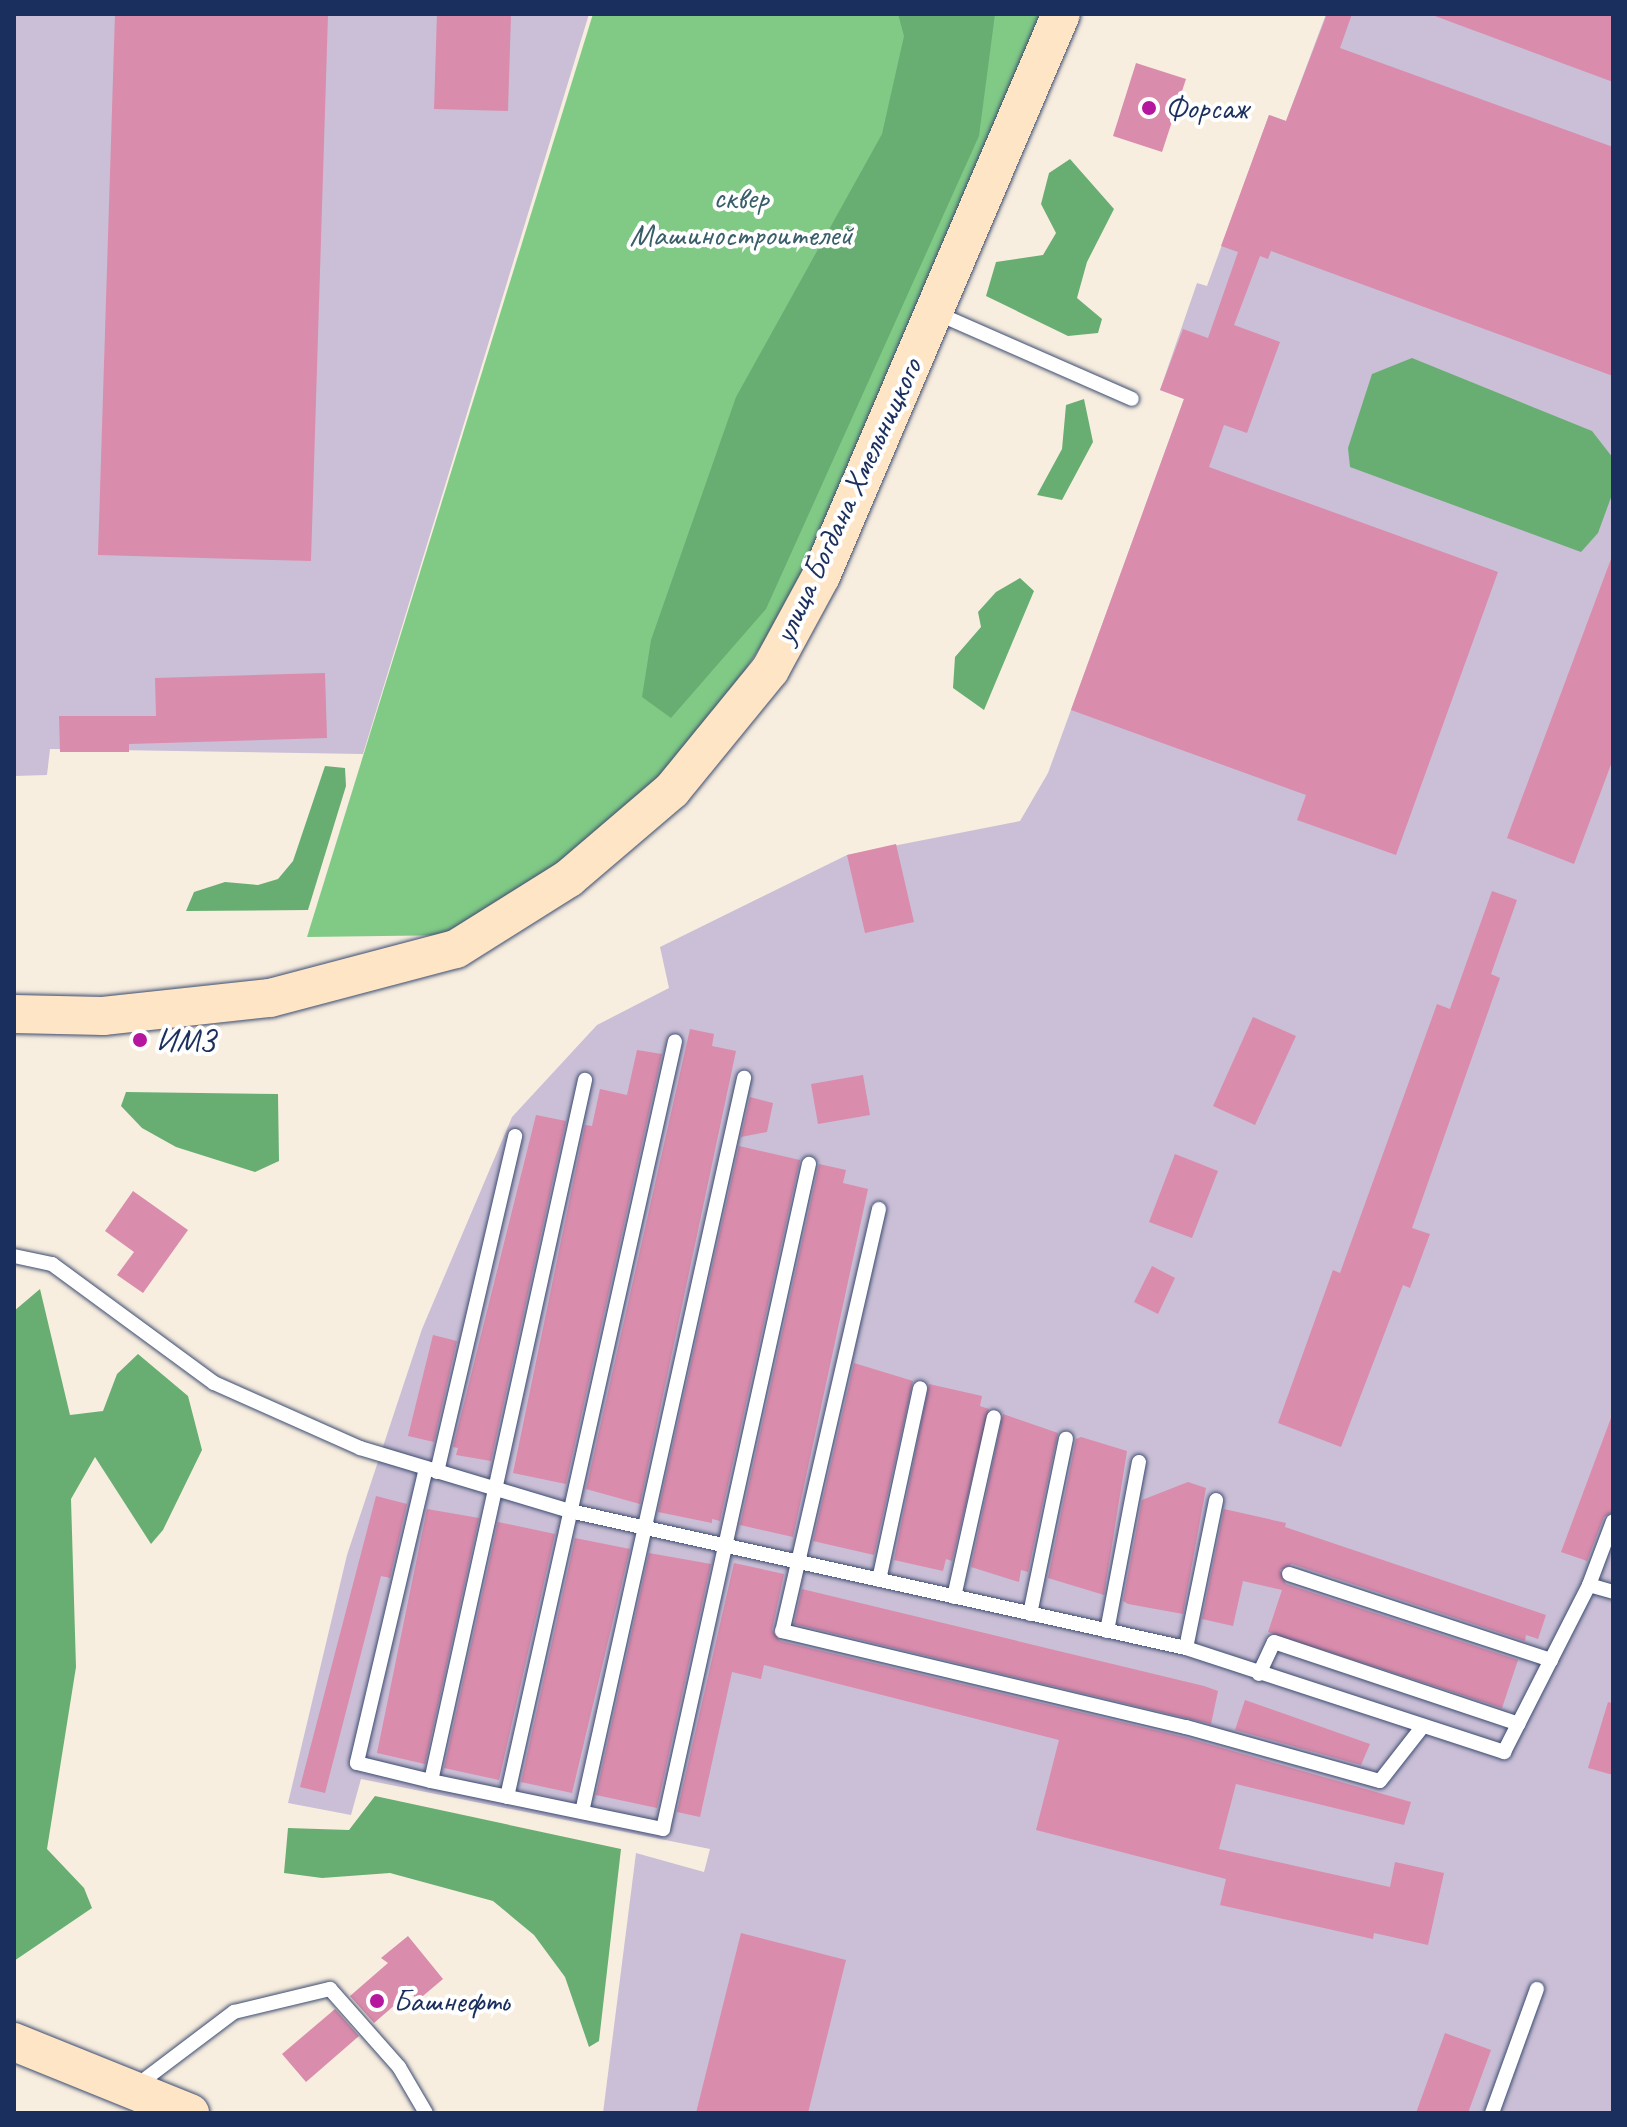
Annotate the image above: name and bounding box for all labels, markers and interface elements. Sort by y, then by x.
place label: Форсаж [1165,89,1248,127]
marker: Форсаж [1140,99,1158,117]
park label: сквер Машиностроителей [629,180,853,255]
street label: улица Богдана Хмельницкого [765,353,931,649]
place label: ИМЗ [156,1021,215,1059]
marker: ИМЗ [131,1031,149,1049]
place label: Башнефть [393,1982,509,2020]
marker: Башнефть [368,1992,386,2010]

